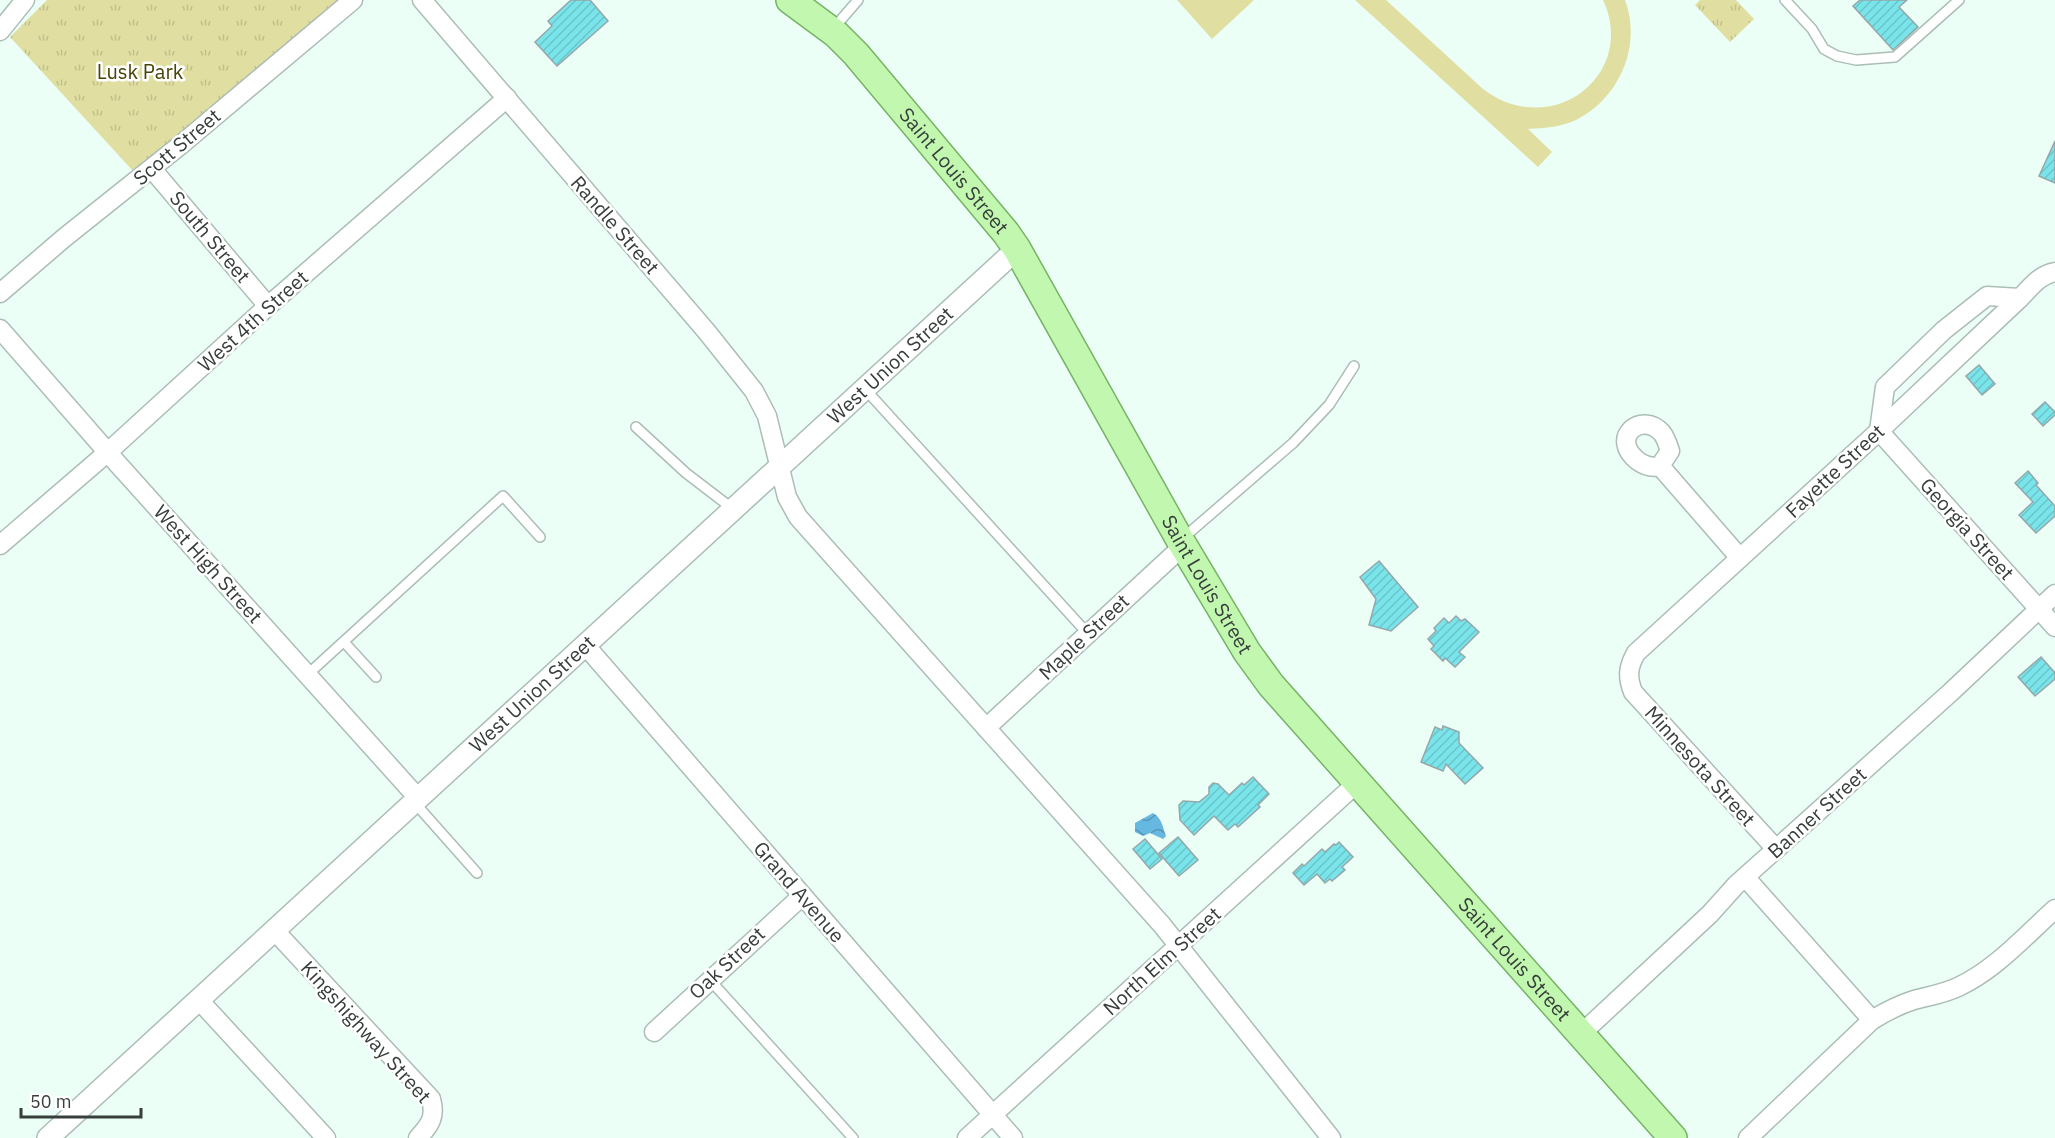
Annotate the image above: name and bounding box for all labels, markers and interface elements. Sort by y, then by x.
park label: Lusk Park [97,58,184,85]
street label: Scott Street [127,102,226,191]
street label: Saint Louis Street [893,102,1015,240]
street label: Randle Street [565,170,666,280]
street label: South Street [164,185,257,288]
street label: West 4th Street [192,264,314,377]
street label: West Union Street [821,300,959,430]
street label: Fayette Street [1779,418,1890,524]
street label: Georgia Street [1914,472,2020,586]
street label: West High Street [148,499,269,629]
street label: Saint Louis Street [1156,510,1259,659]
street label: Maple Street [1033,588,1135,686]
street label: West Union Street [463,629,601,758]
street label: Minnesota Street [1639,700,1762,832]
street label: Banner Street [1761,761,1872,864]
street label: Grand Avenue [748,835,851,948]
street label: Saint Louis Street [1452,891,1577,1027]
street label: North Elm Street [1097,900,1226,1021]
street label: Oak Street [683,920,771,1005]
street label: Kingshighway Street [295,955,438,1109]
scale bar [21,1081,141,1119]
text: 50 m [30,1090,72,1113]

